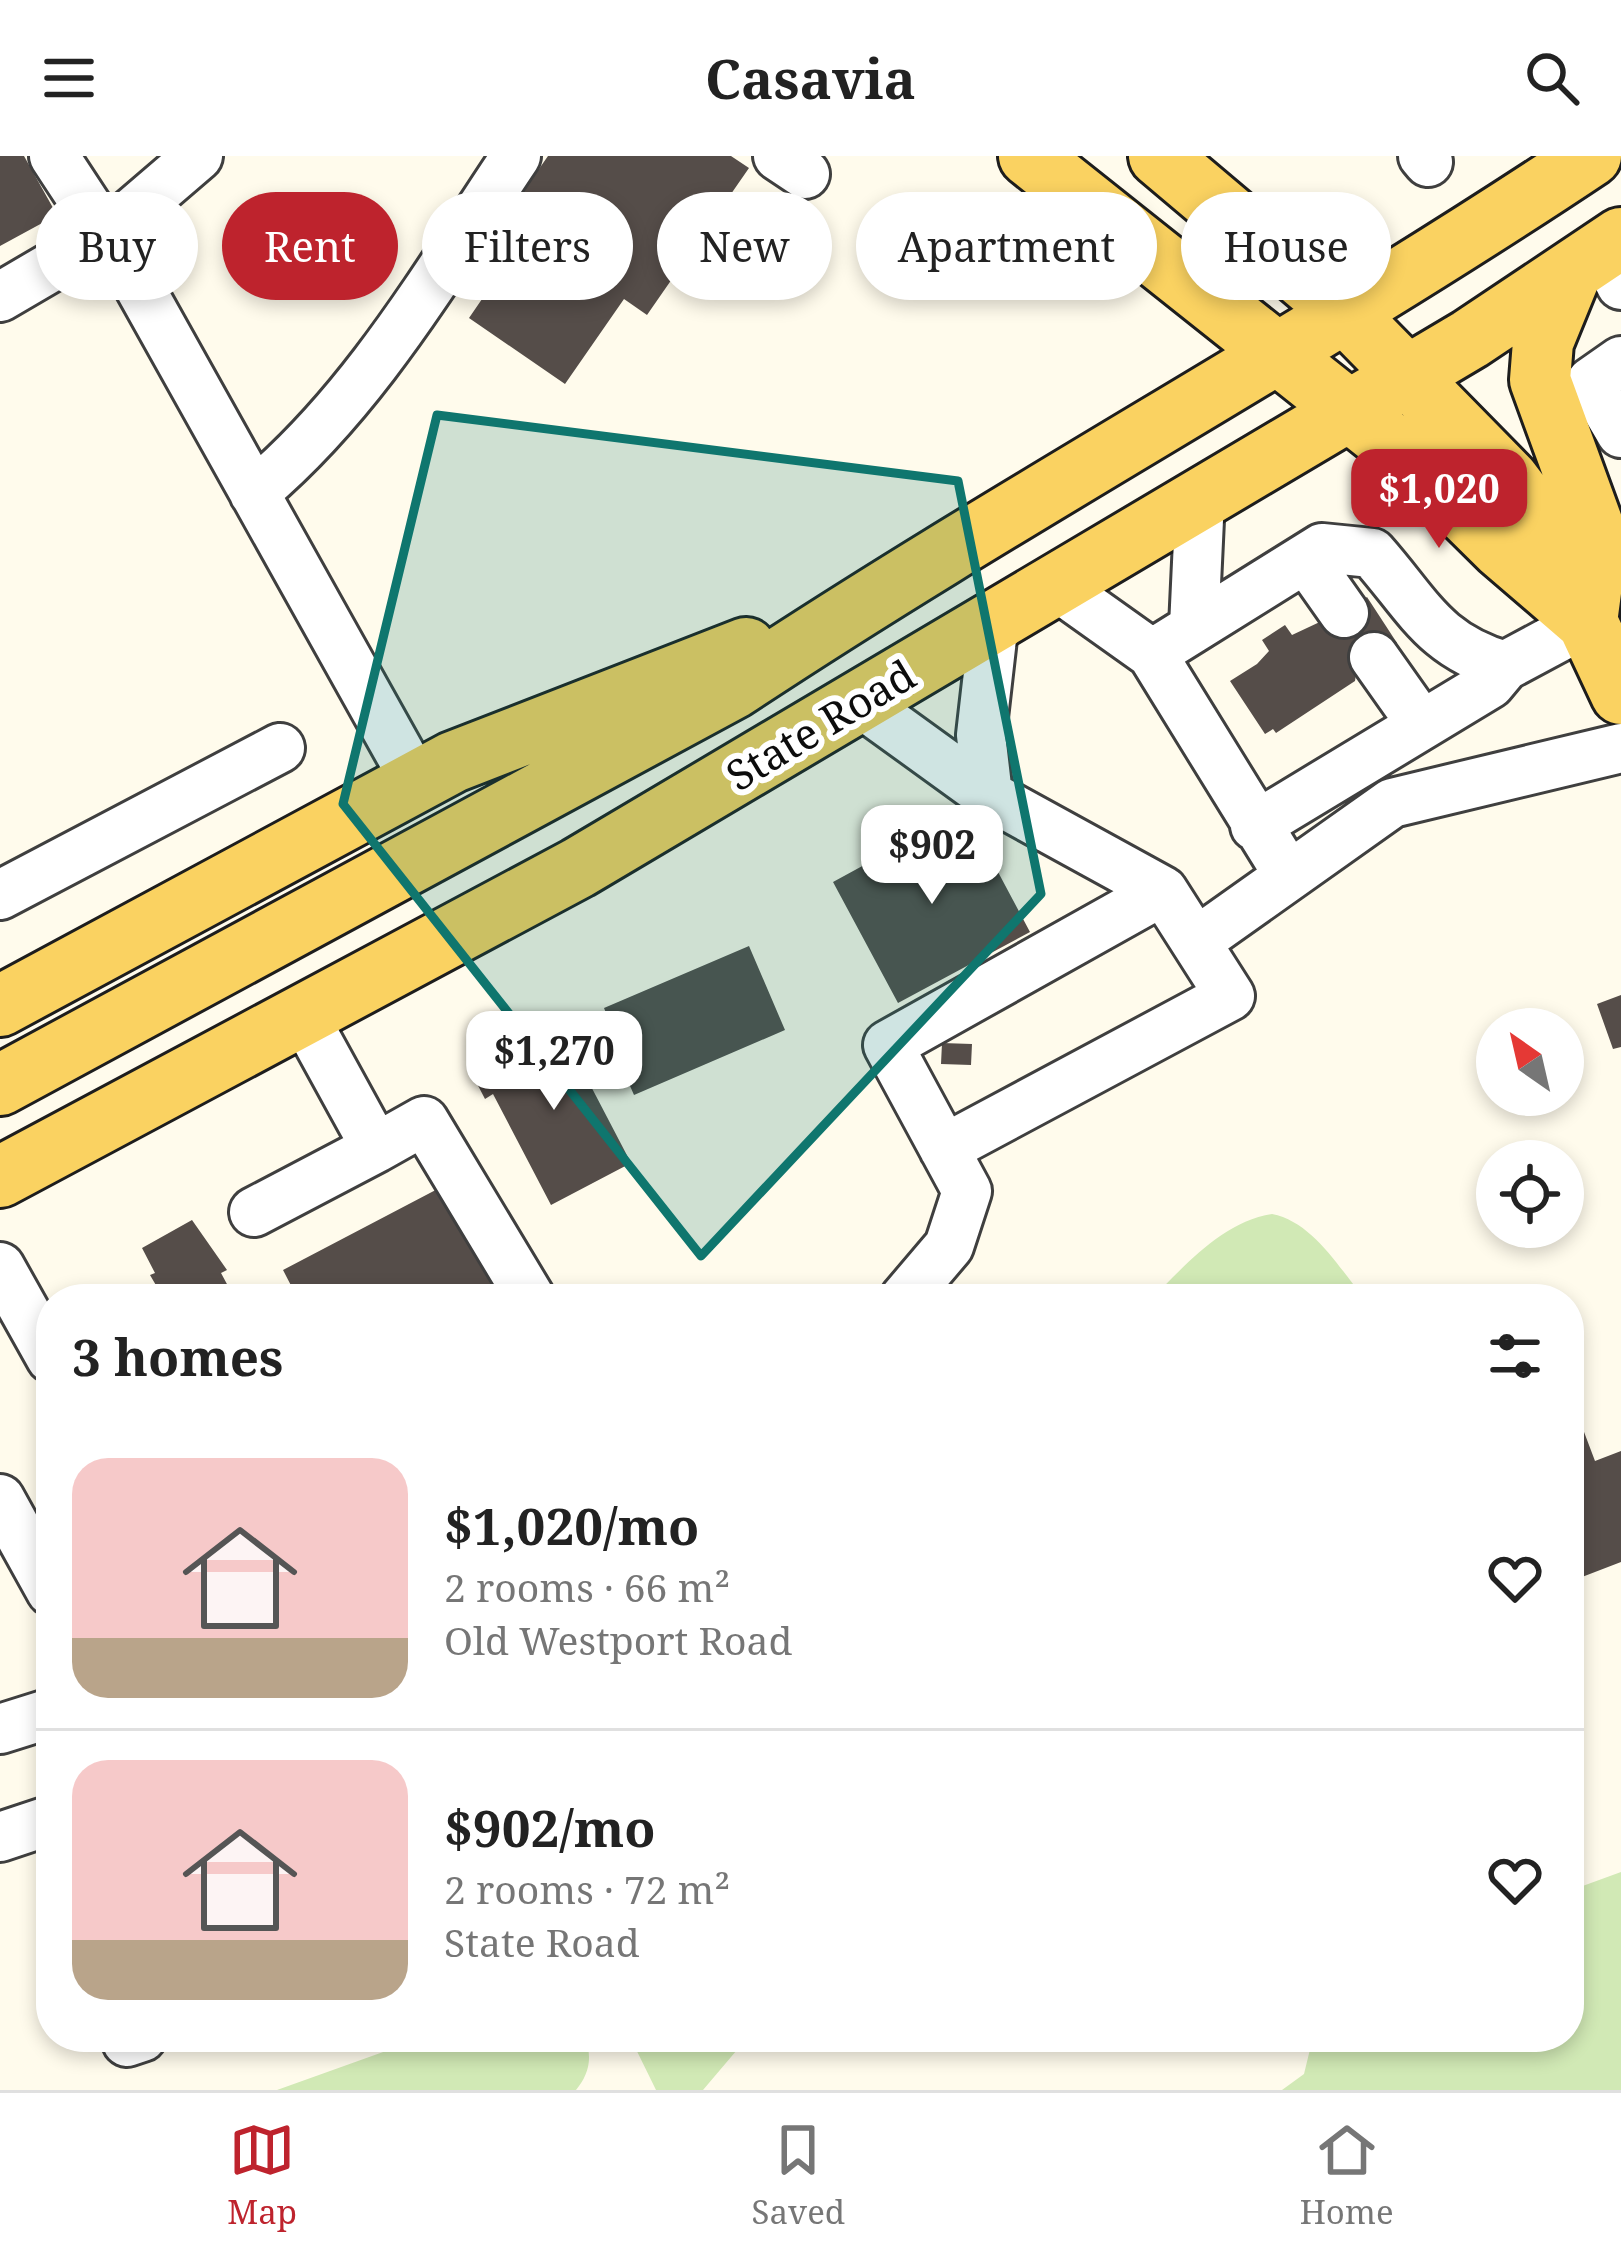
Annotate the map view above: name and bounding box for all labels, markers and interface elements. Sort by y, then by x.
text: Casavia [705,41,916,115]
icon: menu [36,45,102,111]
icon: search [1519,45,1585,111]
chip: Buy [36,192,198,300]
chip: Rent [222,192,398,300]
chip: Filters [422,192,633,300]
chip: New [657,192,832,300]
chip: Apartment [856,192,1157,300]
chip: House [1181,192,1391,300]
pin: $1,020 [1341,449,1537,551]
text: $1,020 [1378,461,1500,514]
street label: State Road [715,645,925,803]
pin: $902 [861,805,1003,907]
text: $902 [888,817,976,870]
north arrow [1476,1008,1584,1116]
map controls [1476,1008,1584,1248]
pin: $1,270 [456,1011,652,1113]
text: $1,270 [493,1023,615,1076]
button: locate [1476,1140,1584,1248]
text: 3 homes [72,1321,283,1391]
icon: filters [1482,1323,1548,1389]
text: $1,020/mo [444,1490,699,1560]
icon: home [168,1506,312,1650]
icon: heart [1482,1545,1548,1611]
text: 2 rooms · 66 m² [444,1560,730,1613]
text: Old Westport Road [444,1613,792,1666]
text: $902/mo [444,1792,656,1862]
icon: home [168,1808,312,1952]
icon: heart [1482,1847,1548,1913]
text: 2 rooms · 72 m² [444,1862,730,1915]
text: State Road [444,1915,640,1968]
tab: Map [227,2117,297,2234]
tab: Saved [752,2117,845,2234]
tab: Home [1300,2117,1394,2234]

